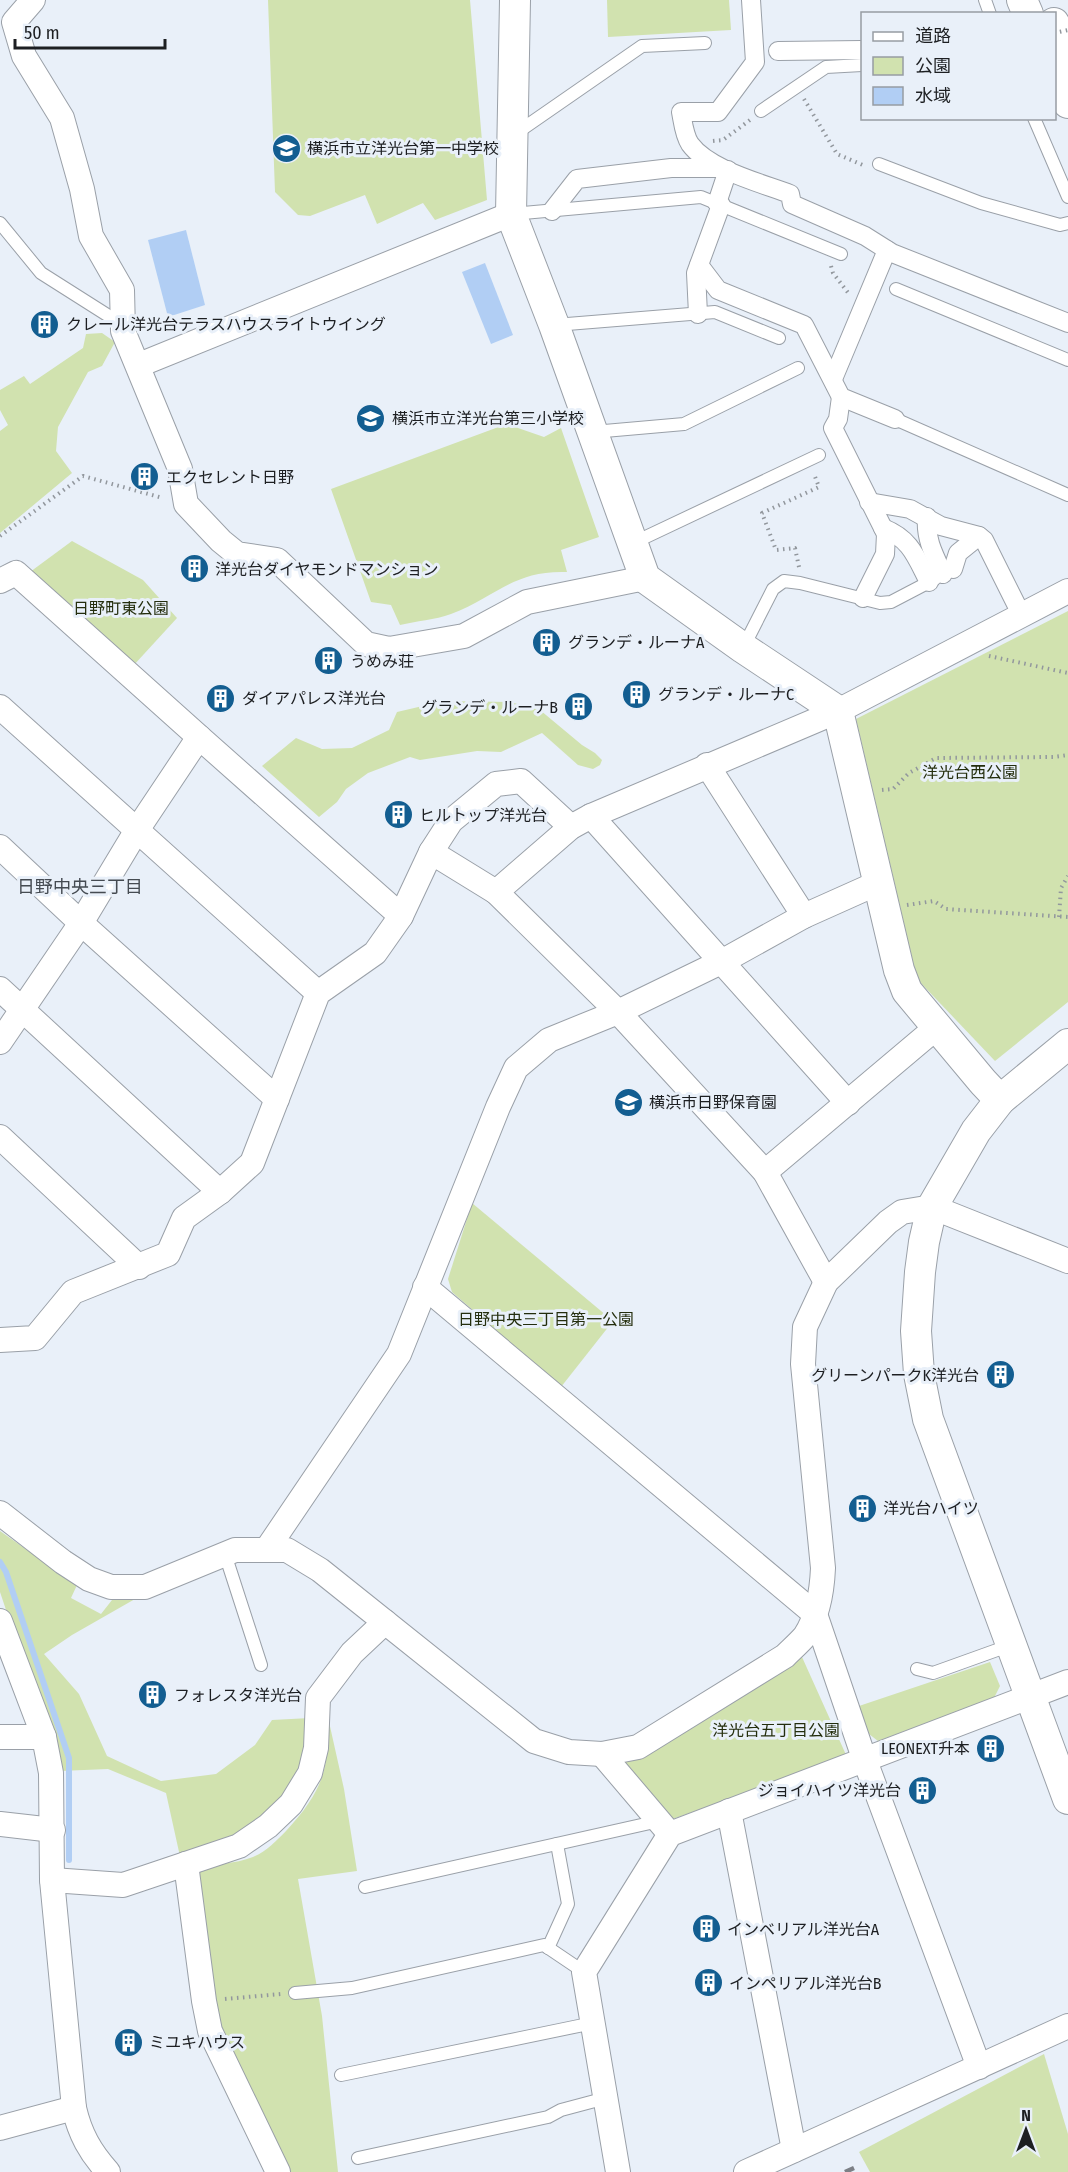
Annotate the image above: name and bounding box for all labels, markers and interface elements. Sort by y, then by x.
scale bar [15,12,165,50]
legend [861,12,1056,120]
text: 50 m [24,22,60,44]
text: 道路 [915,25,951,47]
text: 公園 [915,55,951,77]
text: 水域 [915,85,951,107]
school or university icon: 横浜市立洋光台第一中学校 [270,132,302,164]
place label: 横浜市立洋光台第一中学校 [307,139,499,158]
building icon: クレール洋光台テラスハウスライトウイング [29,308,61,340]
place label: クレール洋光台テラスハウスライトウイング [66,315,386,334]
school or university icon: 横浜市立洋光台第三小学校 [355,402,387,434]
place label: 横浜市立洋光台第三小学校 [392,409,584,428]
building icon: エクセレント日野 [129,461,161,493]
place label: エクセレント日野 [166,468,294,487]
building icon: 洋光台ダイヤモンドマンション [178,553,210,585]
place label: 洋光台ダイヤモンドマンション [215,560,439,579]
park label: 日野町東公園 [73,599,169,618]
building icon: グランデ・ルーナA [531,626,563,658]
place label: グランデ・ルーナA [568,633,705,652]
building icon: うめみ荘 [313,645,345,677]
place label: うめみ荘 [350,652,414,671]
building icon: グランデ・ルーナC [621,678,653,710]
building icon: ダイアパレス洋光台 [205,682,237,714]
place label: グランデ・ルーナC [658,685,794,704]
place label: ダイアパレス洋光台 [242,689,386,708]
building icon: グランデ・ルーナB [563,691,595,723]
place label: グランデ・ルーナB [421,698,558,717]
park label: 洋光台西公園 [922,763,1018,782]
building icon: ヒルトップ洋光台 [382,799,414,831]
place label: ヒルトップ洋光台 [419,806,547,825]
district label: 日野中央三丁目 [17,876,143,898]
school or university icon: 横浜市日野保育園 [612,1086,644,1118]
place label: 横浜市日野保育園 [649,1093,777,1112]
park label: 日野中央三丁目第一公園 [458,1310,634,1329]
building icon: グリーンパークK洋光台 [984,1359,1016,1391]
place label: グリーンパークK洋光台 [811,1366,979,1385]
building icon: 洋光台ハイツ [846,1492,878,1524]
place label: 洋光台ハイツ [883,1499,979,1518]
building icon: フォレスタ洋光台 [137,1679,169,1711]
place label: フォレスタ洋光台 [174,1686,302,1705]
park label: 洋光台五丁目公園 [712,1721,840,1740]
building icon: LEONEXT升本 [975,1732,1007,1764]
place label: LEONEXT升本 [881,1739,970,1758]
building icon: ジョイハイツ洋光台 [906,1774,938,1806]
place label: ジョイハイツ洋光台 [758,1781,901,1800]
building icon: インベリアル洋光台A [690,1913,722,1945]
place label: インベリアル洋光台A [727,1920,880,1939]
building icon: インペリアル洋光台B [692,1967,724,1999]
place label: インペリアル洋光台B [729,1974,882,1993]
building icon: ミユキハウス [112,2026,144,2058]
place label: ミユキハウス [149,2033,245,2052]
north arrow [996,2100,1056,2160]
text: N [1021,2106,1031,2125]

